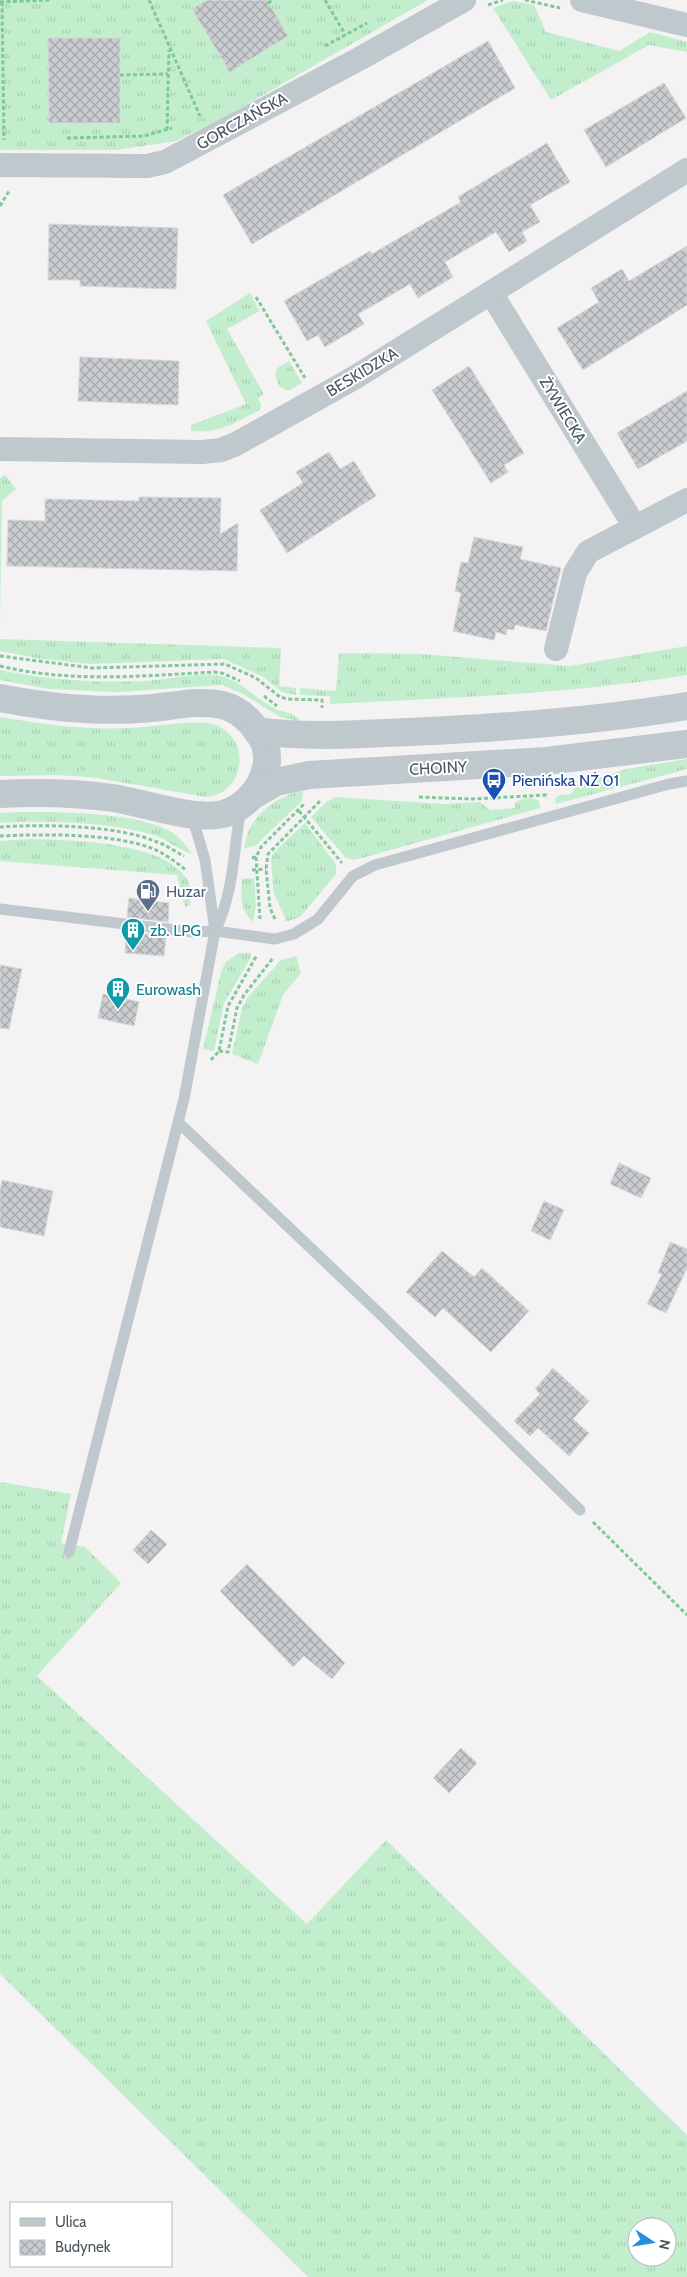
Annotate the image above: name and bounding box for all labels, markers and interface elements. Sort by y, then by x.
street label: GORCZAŃSKA [193,88,291,154]
street label: BESKIDZKA [323,343,401,401]
street label: ŻYWIECKA [536,373,590,447]
street label: CHOINY [409,757,468,779]
bus stop icon: Pienińska NŻ 01 [481,767,507,801]
place label: Pienińska NŻ 01 [512,771,619,790]
fuel station icon: Huzar [135,878,161,912]
place label: Huzar [166,882,207,901]
building icon: zb. LPG [120,917,146,951]
place label: zb. LPG [150,921,201,940]
building icon: Eurowash [105,976,131,1010]
place label: Eurowash [136,980,201,999]
legend [10,2202,172,2267]
text: Ulica [55,2213,87,2231]
north arrow [627,2217,677,2267]
text: Budynek [55,2238,111,2256]
text: N [655,2238,675,2251]

